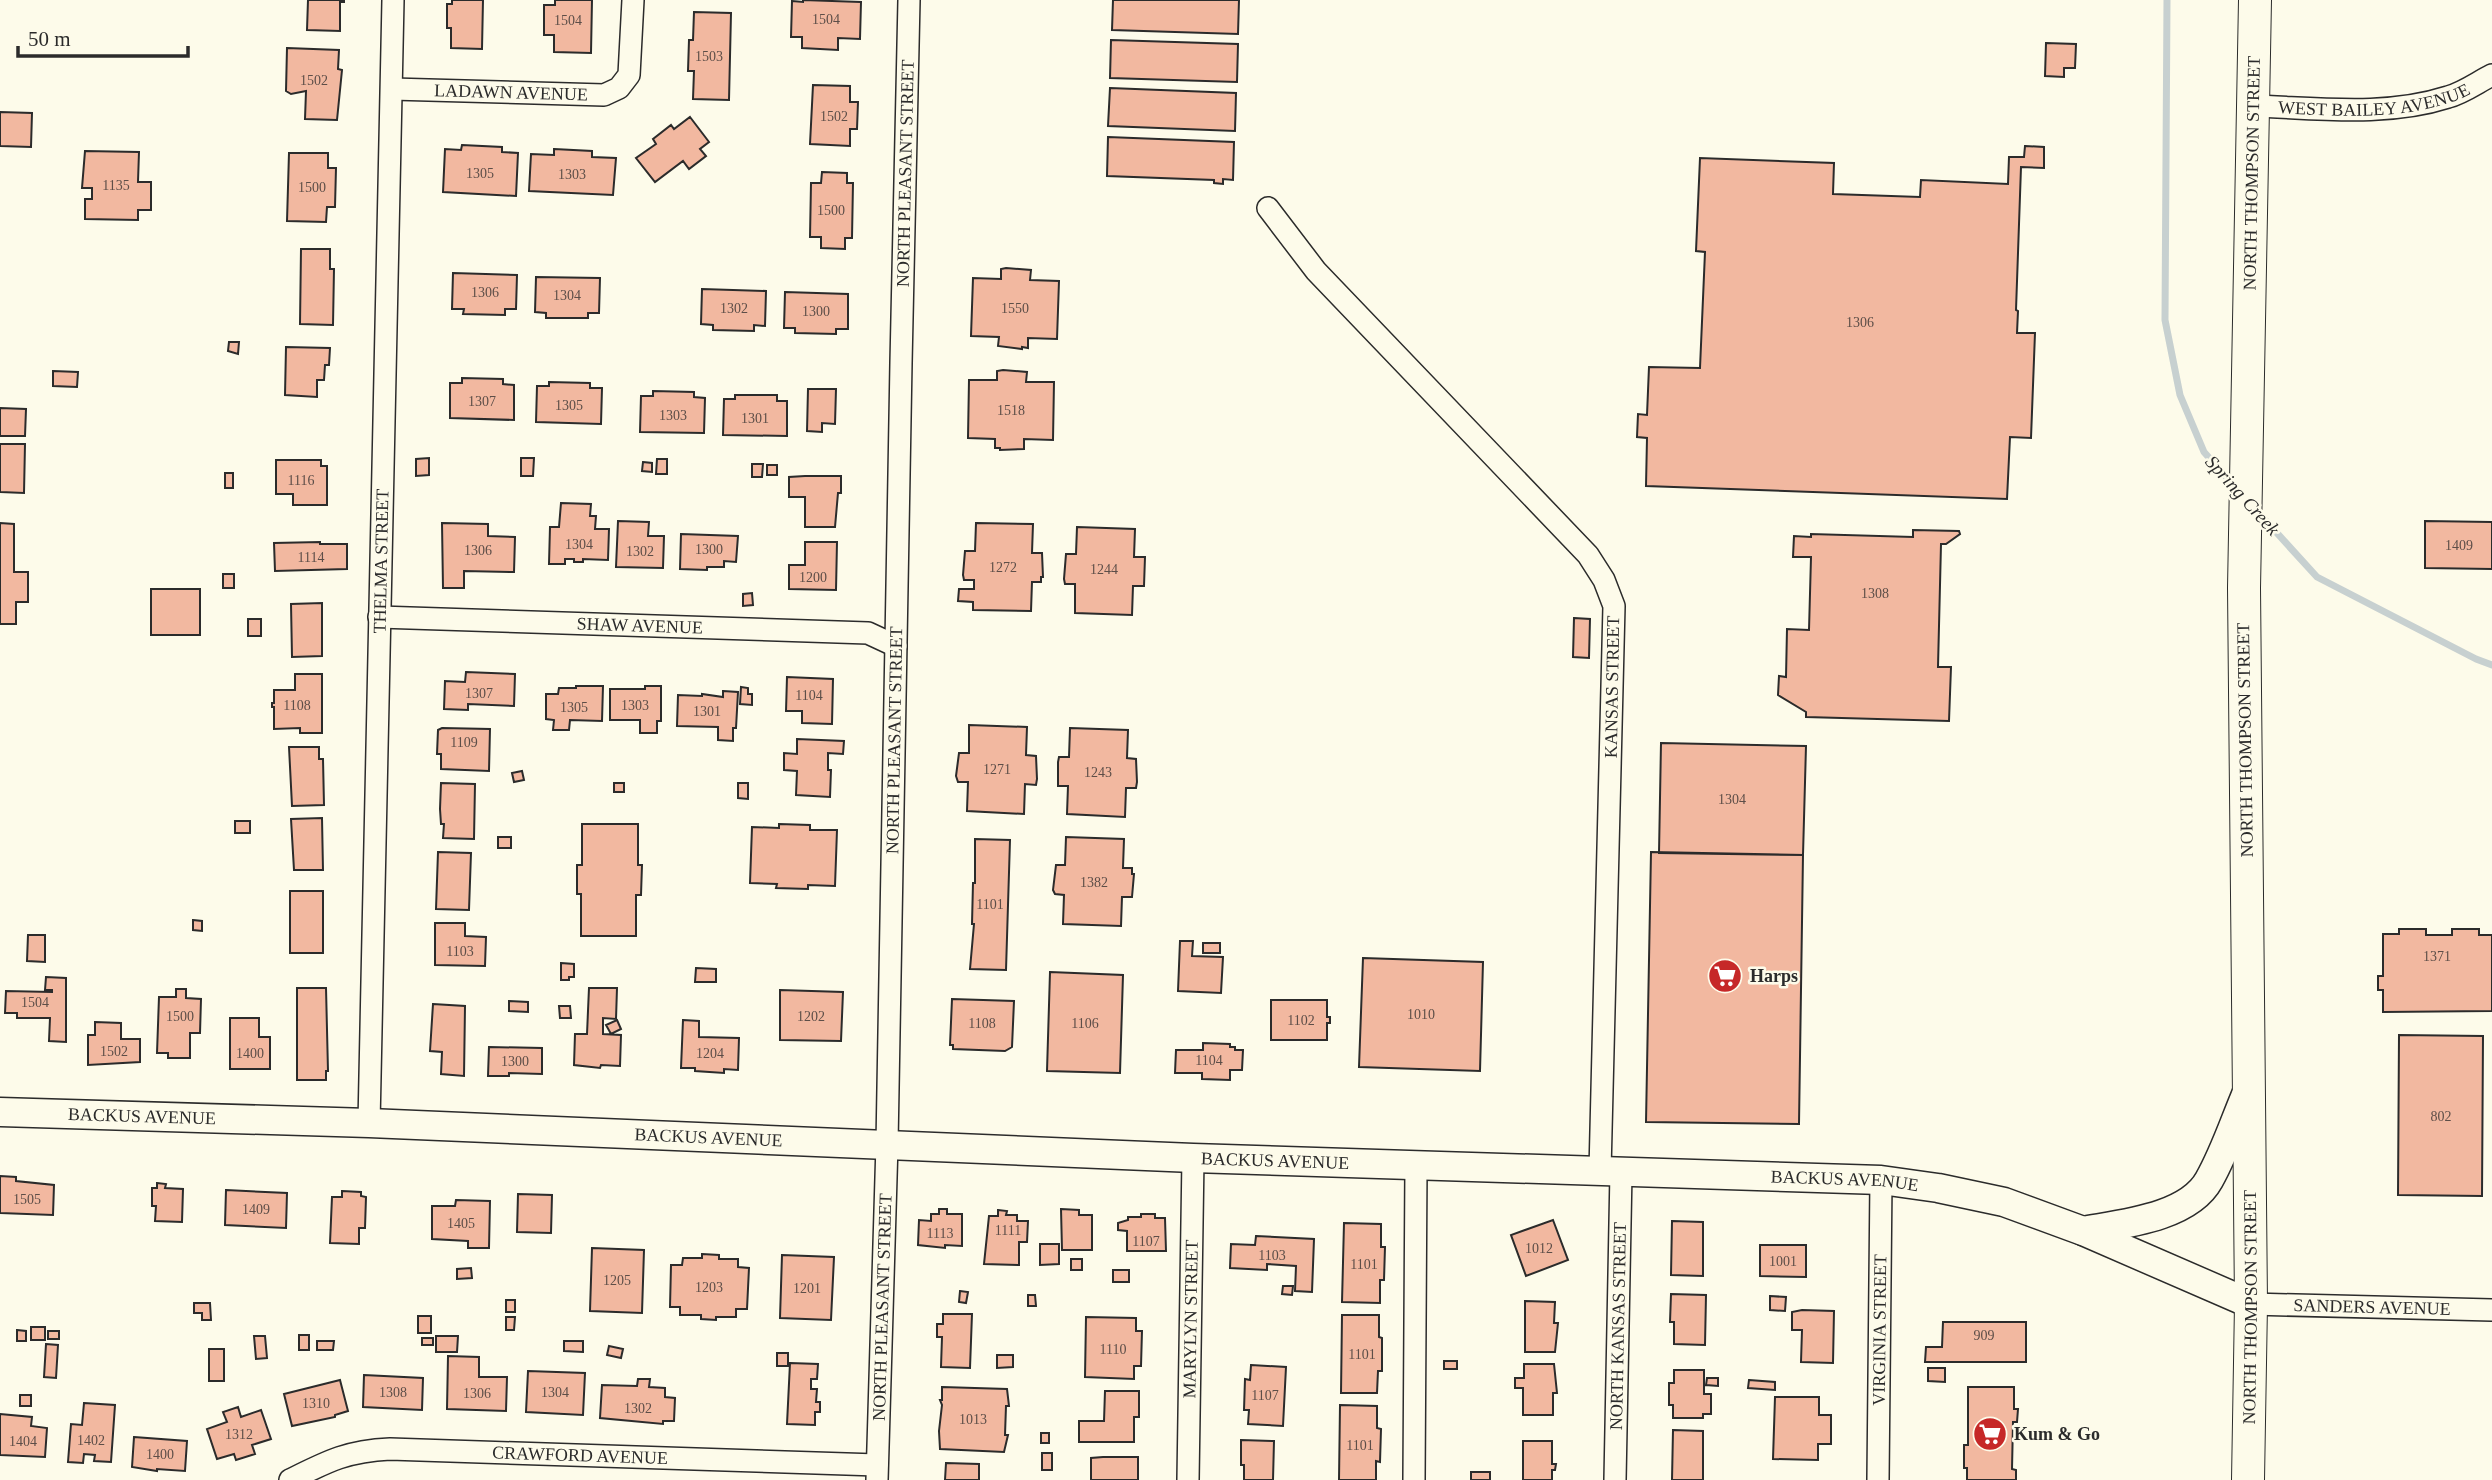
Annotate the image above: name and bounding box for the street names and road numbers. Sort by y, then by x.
street label: NORTH THOMPSON STREET [2240,56,2264,291]
street label: NORTH PLEASANT STREET [893,59,918,287]
street label: WEST BAILEY AVENUE [2278,79,2473,120]
street label: LADAWN AVENUE [434,80,588,105]
street label: THELMA STREET [369,489,393,634]
street label: SHAW AVENUE [576,613,703,638]
street label: KANSAS STREET [1601,616,1623,758]
street label: NORTH THOMPSON STREET [2233,623,2257,857]
street label: NORTH PLEASANT STREET [882,626,906,854]
street label: BACKUS AVENUE [68,1104,216,1128]
street label: BACKUS AVENUE [634,1124,783,1151]
street label: BACKUS AVENUE [1201,1148,1349,1173]
street label: BACKUS AVENUE [1770,1166,1920,1195]
street label: NORTH THOMPSON STREET [2239,1190,2261,1425]
street label: NORTH PLEASANT STREET [869,1193,896,1421]
street label: NORTH KANSAS STREET [1606,1222,1630,1430]
street label: MARYLYN STREET [1179,1239,1202,1399]
street label: VIRGINIA STREET [1869,1254,1890,1406]
street label: SANDERS AVENUE [2293,1295,2451,1319]
street label: CRAWFORD AVENUE [492,1442,668,1468]

